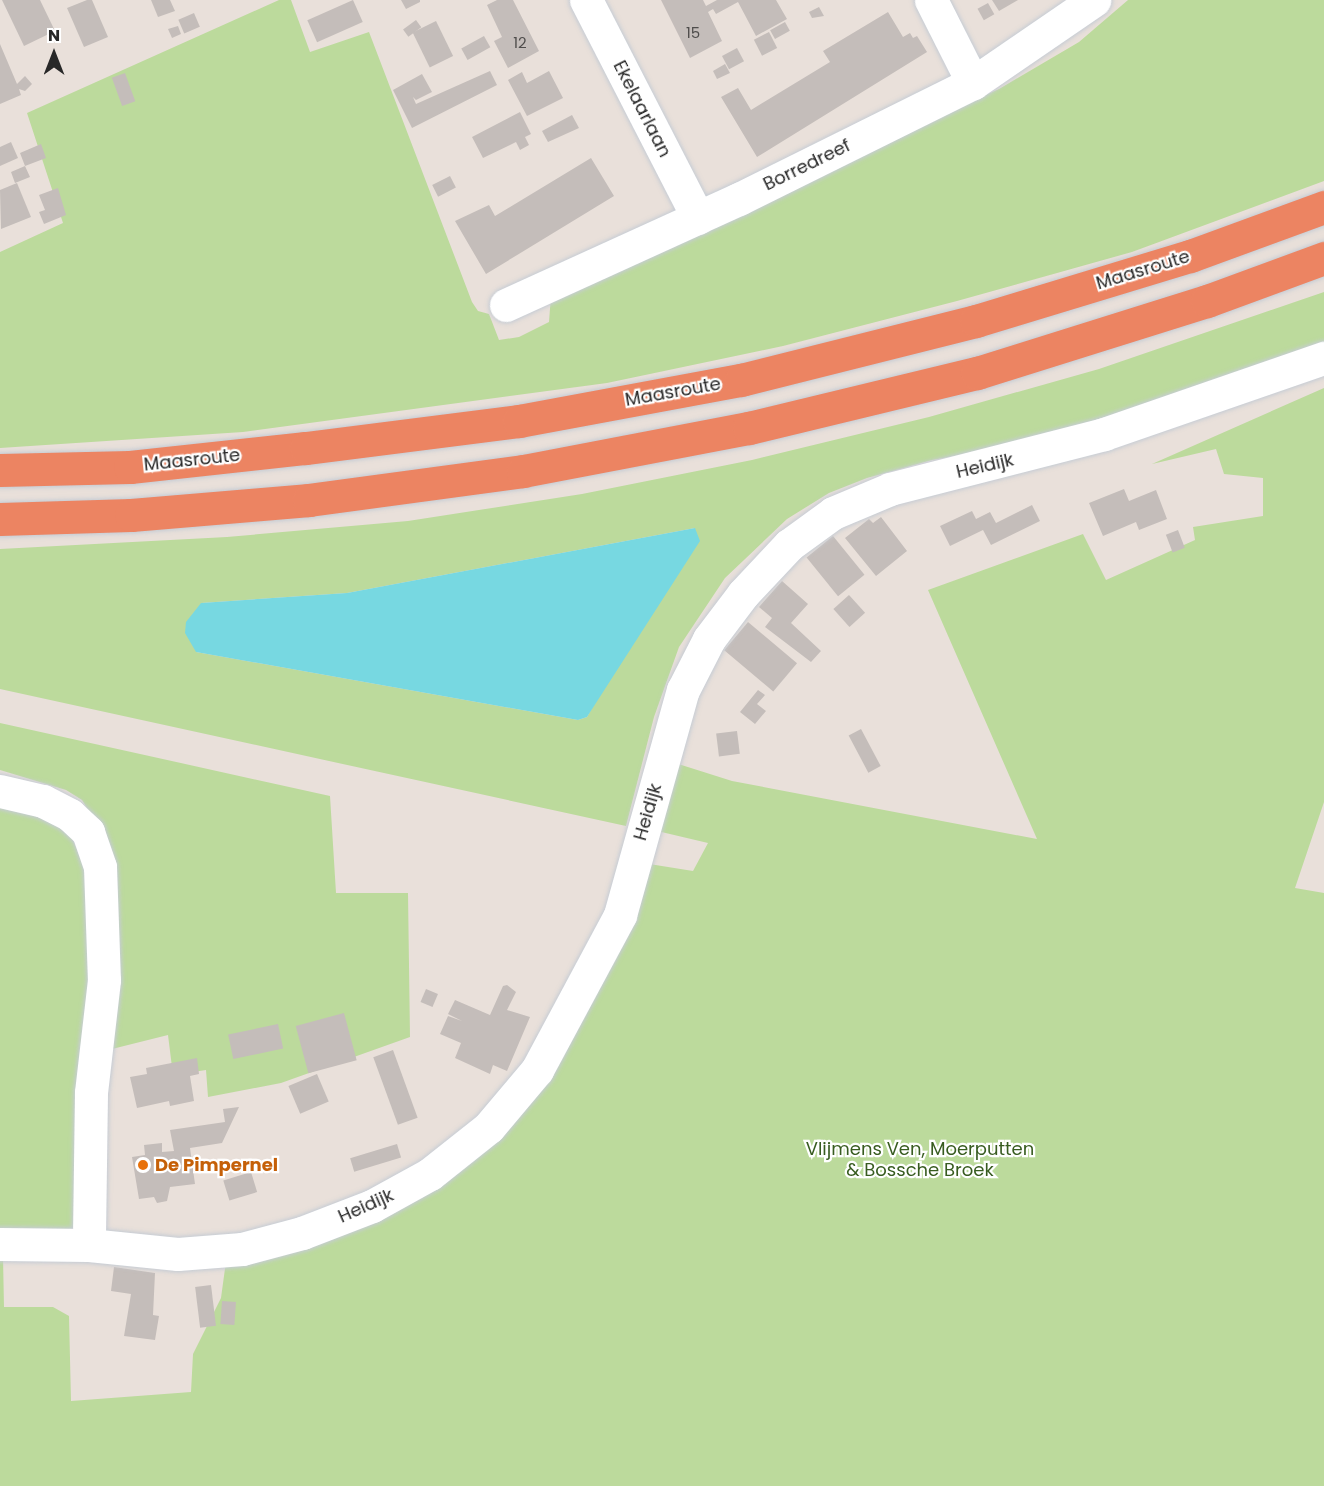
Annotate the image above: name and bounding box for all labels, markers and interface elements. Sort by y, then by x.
north arrow [24,24,84,84]
text: N [48,24,60,47]
house number: 15 [686,24,700,42]
house number: 12 [513,34,527,52]
street label: Ekelaarlaan [608,57,676,161]
street label: Borredreef [760,135,854,195]
street label: Maasroute [1094,246,1192,294]
street label: Maasroute [624,373,722,411]
street label: Maasroute [143,444,241,476]
street label: Heidijk [954,449,1016,483]
street label: Heidijk [630,781,666,843]
park label: Vlijmens Ven, Moerputten & Bossche Broek [806,1139,1034,1182]
place label: De Pimpernel [155,1154,278,1176]
marker: De Pimpernel [136,1158,150,1172]
street label: Heidijk [335,1184,397,1228]

